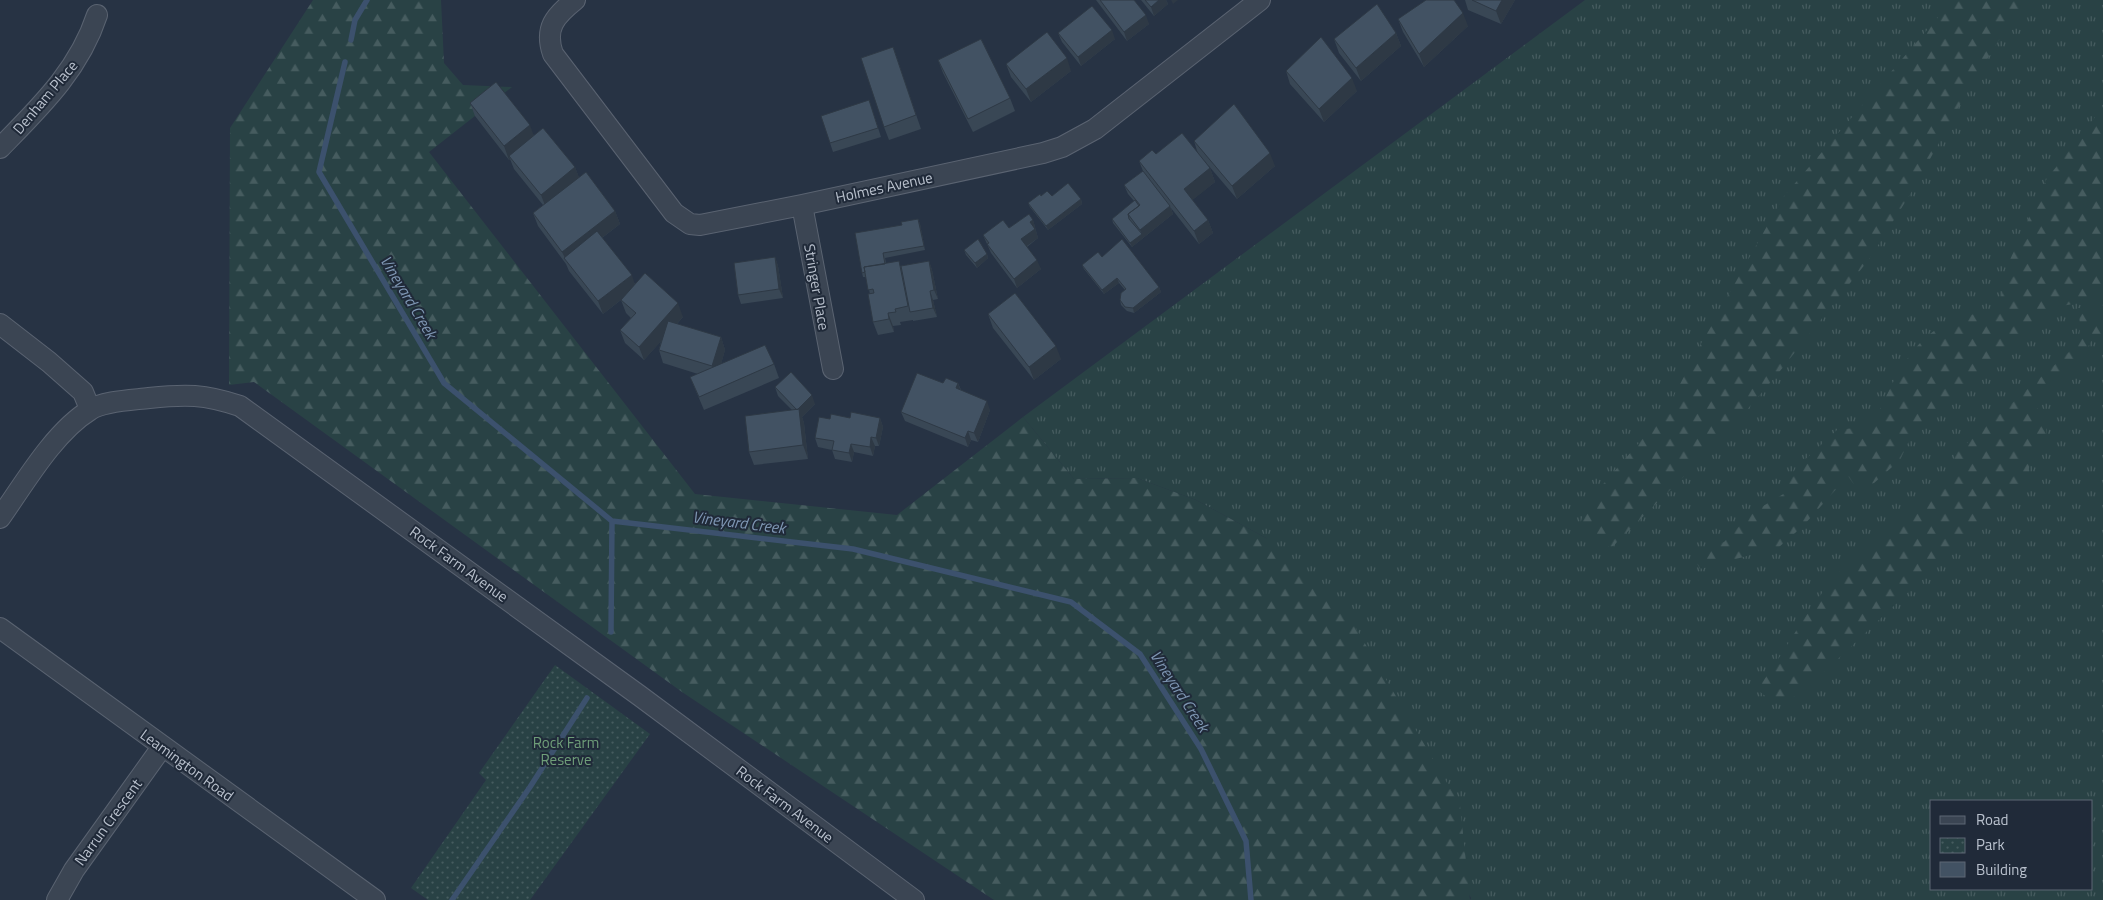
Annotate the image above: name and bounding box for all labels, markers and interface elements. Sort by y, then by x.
street label: Denham Place [7,55,83,139]
street label: Holmes Avenue [833,165,935,209]
street label: Stringer Place [798,242,836,332]
water label: Vineyard Creek [375,251,444,345]
water label: Vineyard Creek [691,504,789,540]
street label: Rock Farm Avenue [405,520,513,608]
water label: Vineyard Creek [1144,645,1217,738]
street label: Leamington Road [135,723,239,807]
park label: Rock Farm Reserve [533,731,599,771]
street label: Rock Farm Avenue [731,760,839,848]
street label: Narrun Crescent [69,773,148,870]
legend [1930,800,2093,890]
text: Road [1976,808,2008,831]
text: Park [1976,833,2005,856]
text: Building [1976,858,2027,881]

